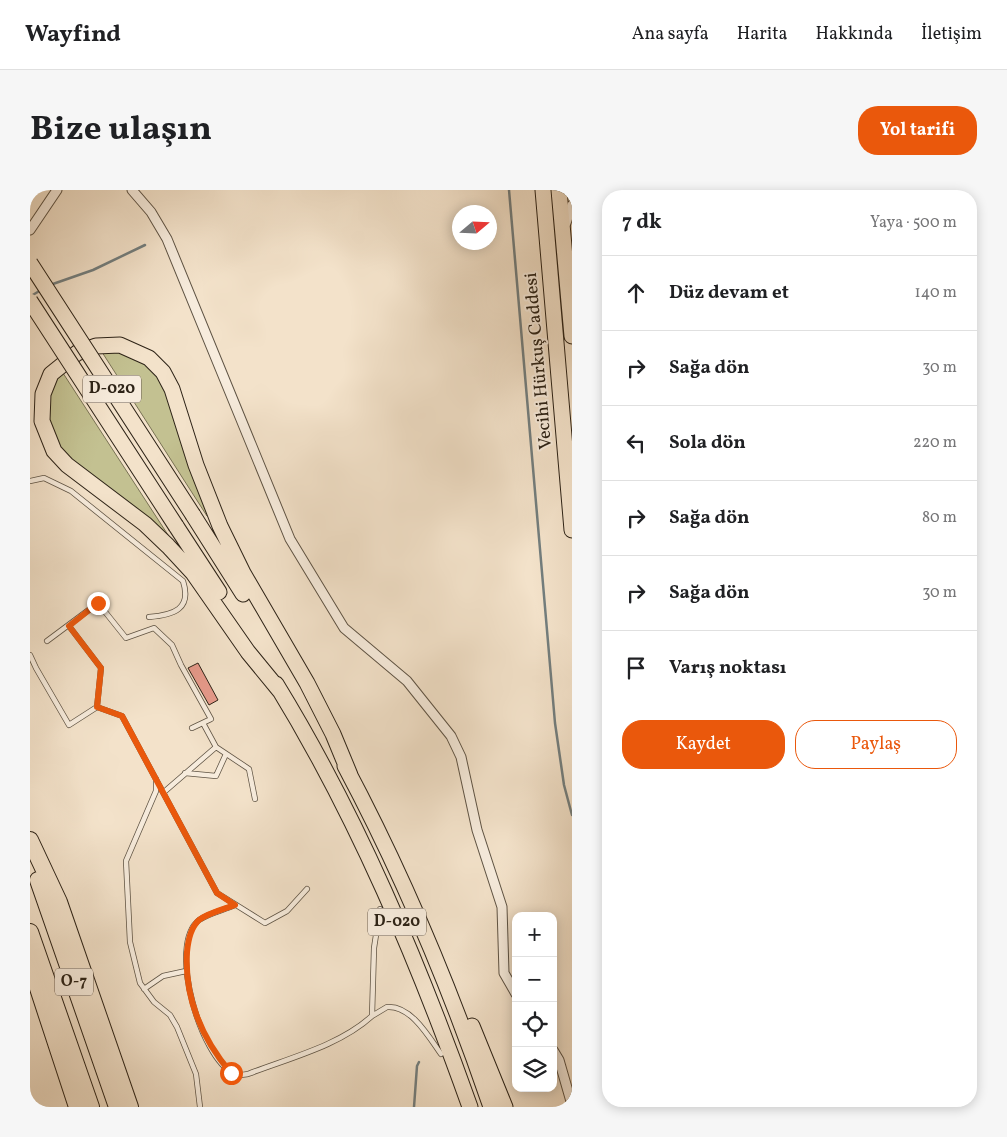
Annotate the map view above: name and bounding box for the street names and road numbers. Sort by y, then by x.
street label: Vecihi Hürkuş Caddesi [519,271,559,451]
road number: D-020 [83,375,141,402]
road number: D-020 [368,909,426,936]
road number: O-7 [55,969,93,996]

